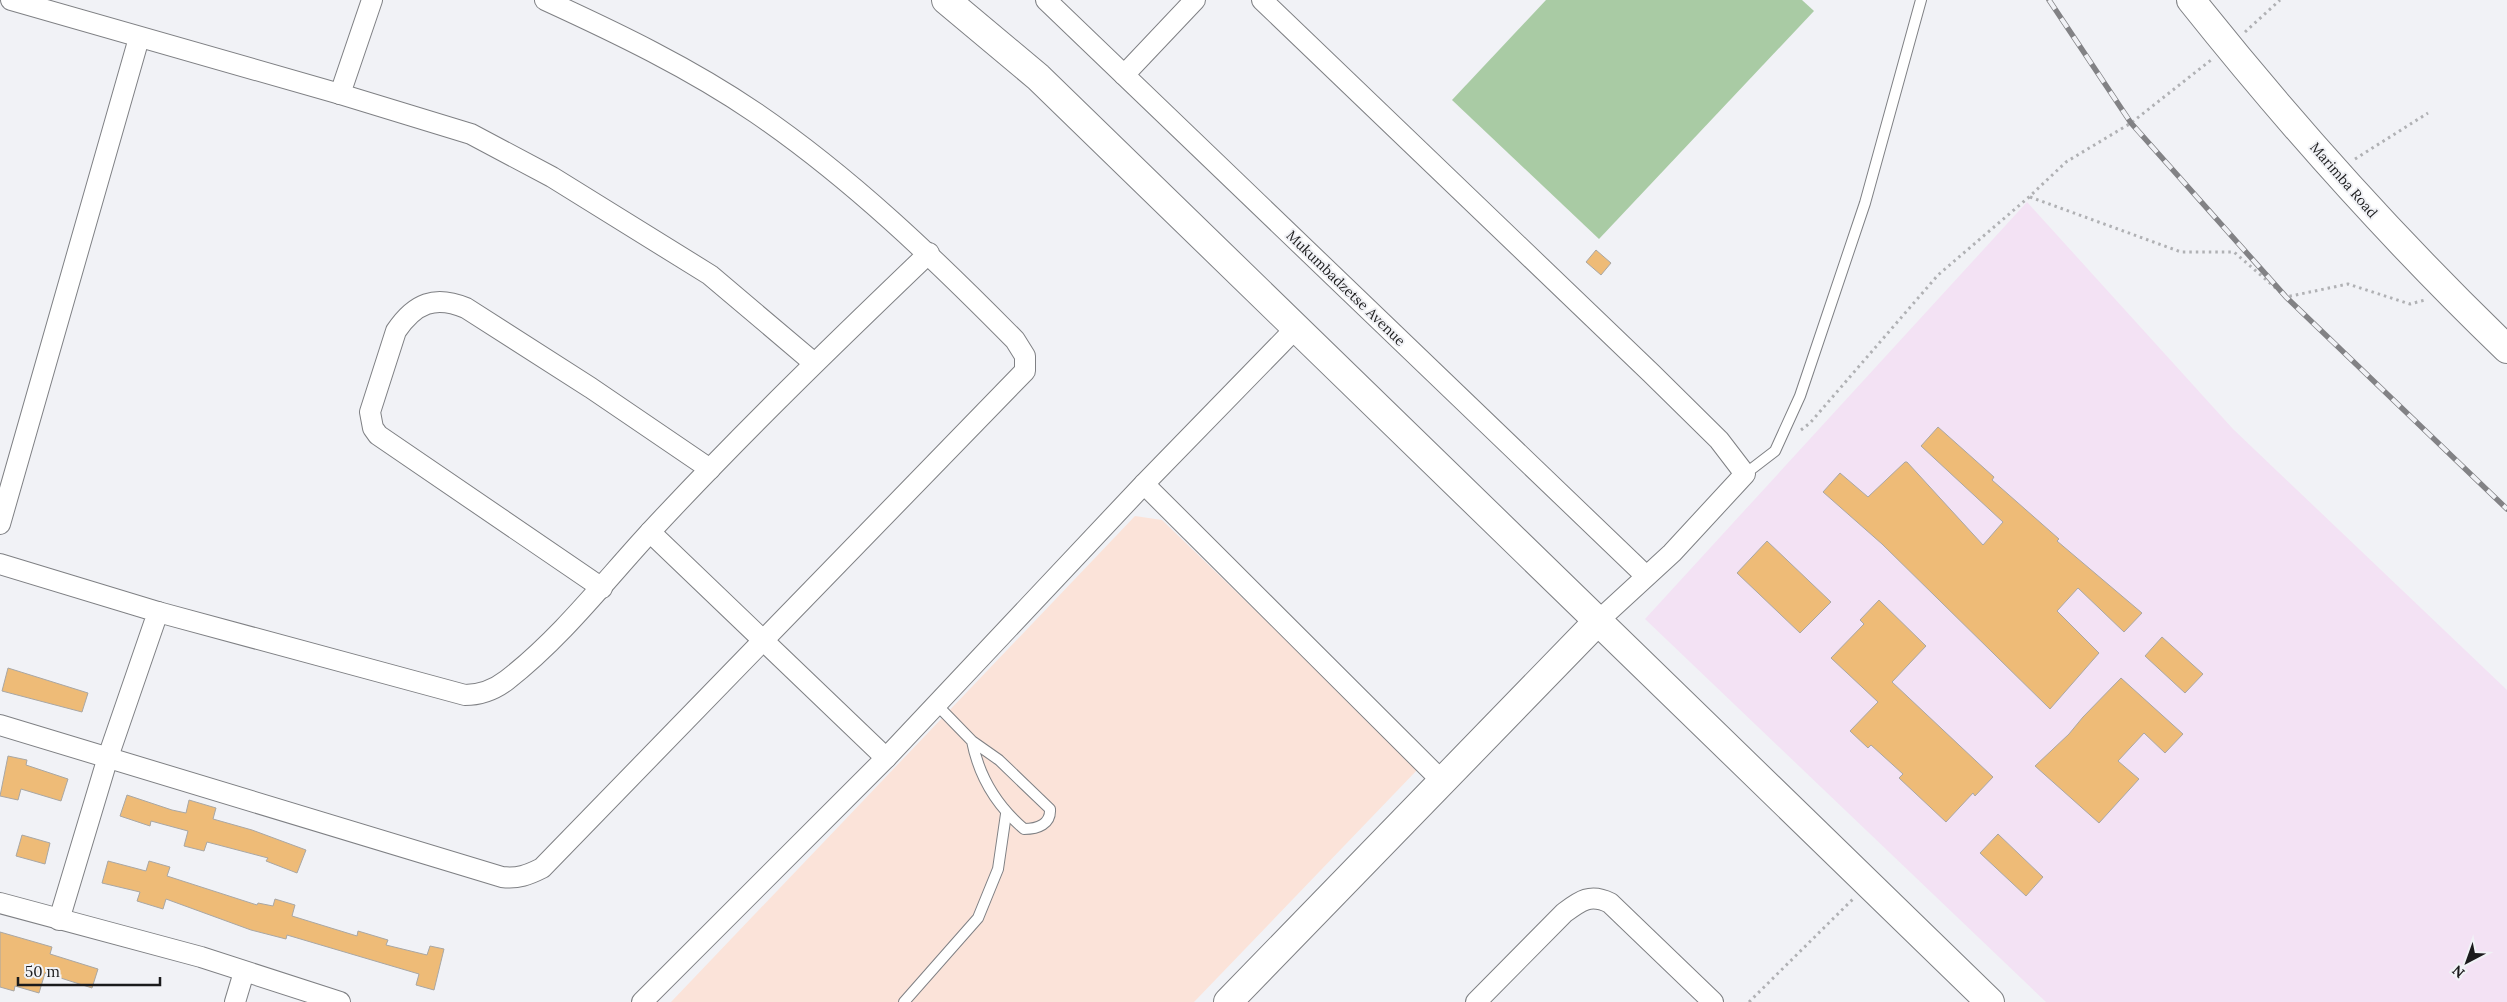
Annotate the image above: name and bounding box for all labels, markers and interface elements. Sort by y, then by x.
street label: Marimba Road [2306,139,2382,221]
street label: Mukumbadzetse Avenue [1283,226,1410,350]
north arrow [2442,937,2492,987]
scale bar [18,954,160,986]
text: N [2448,961,2468,982]
text: 50 m [25,962,60,981]

